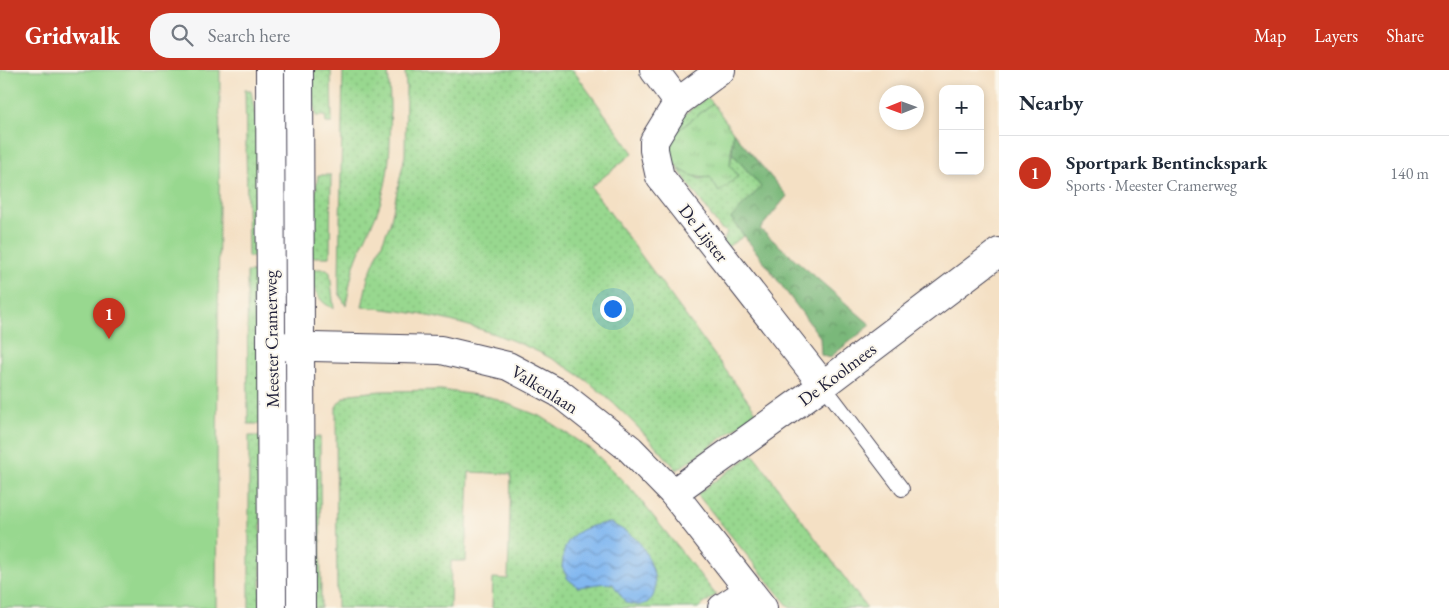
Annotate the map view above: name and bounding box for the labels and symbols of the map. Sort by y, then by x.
north arrow [879,85,924,130]
street label: De Lijster [674,199,734,267]
street label: Meester Cramerweg [258,270,284,408]
your location [600,296,626,322]
pin: 1 [93,298,125,339]
street label: De Koolmees [793,337,881,411]
street label: Valkenlaan [507,359,583,419]

